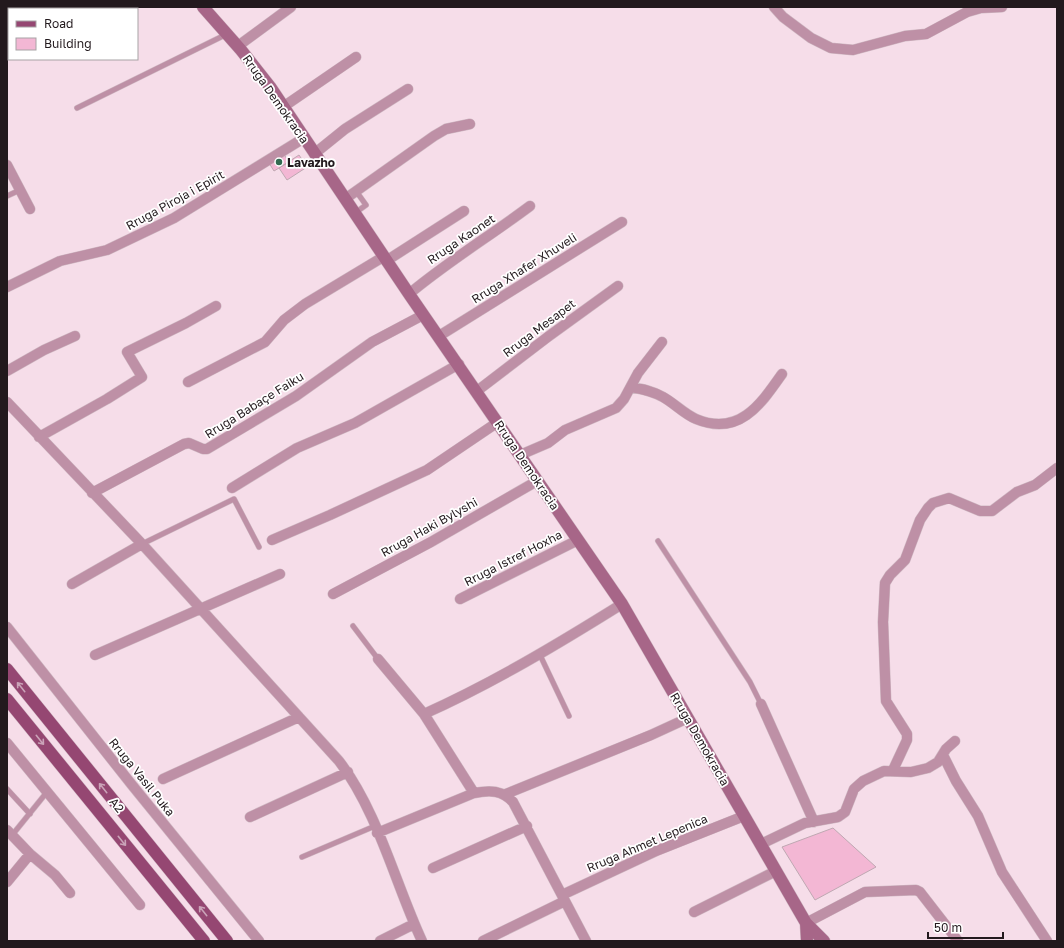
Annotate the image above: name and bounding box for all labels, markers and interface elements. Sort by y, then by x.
legend [8,8,138,60]
text: Road [44,16,73,31]
text: Building [44,36,92,51]
street label: Rruga Demokracia [240,52,312,146]
place label: Lavazho [287,155,335,170]
marker: Lavazho [274,157,284,167]
street label: Rruga Piroja i Epirit [123,167,227,233]
street label: Rruga Kaonet [424,211,498,267]
street label: Rruga Xhafer Xhuveli [469,230,579,306]
street label: Rruga Mesapet [500,296,578,360]
street label: Rruga Babaçe Faiku [202,369,306,441]
street label: Rruga Demokracia [491,417,563,513]
street label: Rruga Haki Bylyshi [378,494,480,560]
street label: Rruga Istref Hoxha [462,527,564,589]
one-way arrow [17,682,26,692]
street label: Rruga Demokracia [667,690,733,788]
one-way arrow [36,734,45,745]
street label: Rruga Vasil Puka [106,735,178,819]
one-way arrow [99,783,108,793]
street label: A2 [106,794,128,816]
street label: Rruga Ahmet Lepenica [584,811,710,875]
one-way arrow [118,835,127,846]
one-way arrow [198,905,207,916]
scale bar [928,914,1003,940]
text: 50 m [934,920,962,935]

